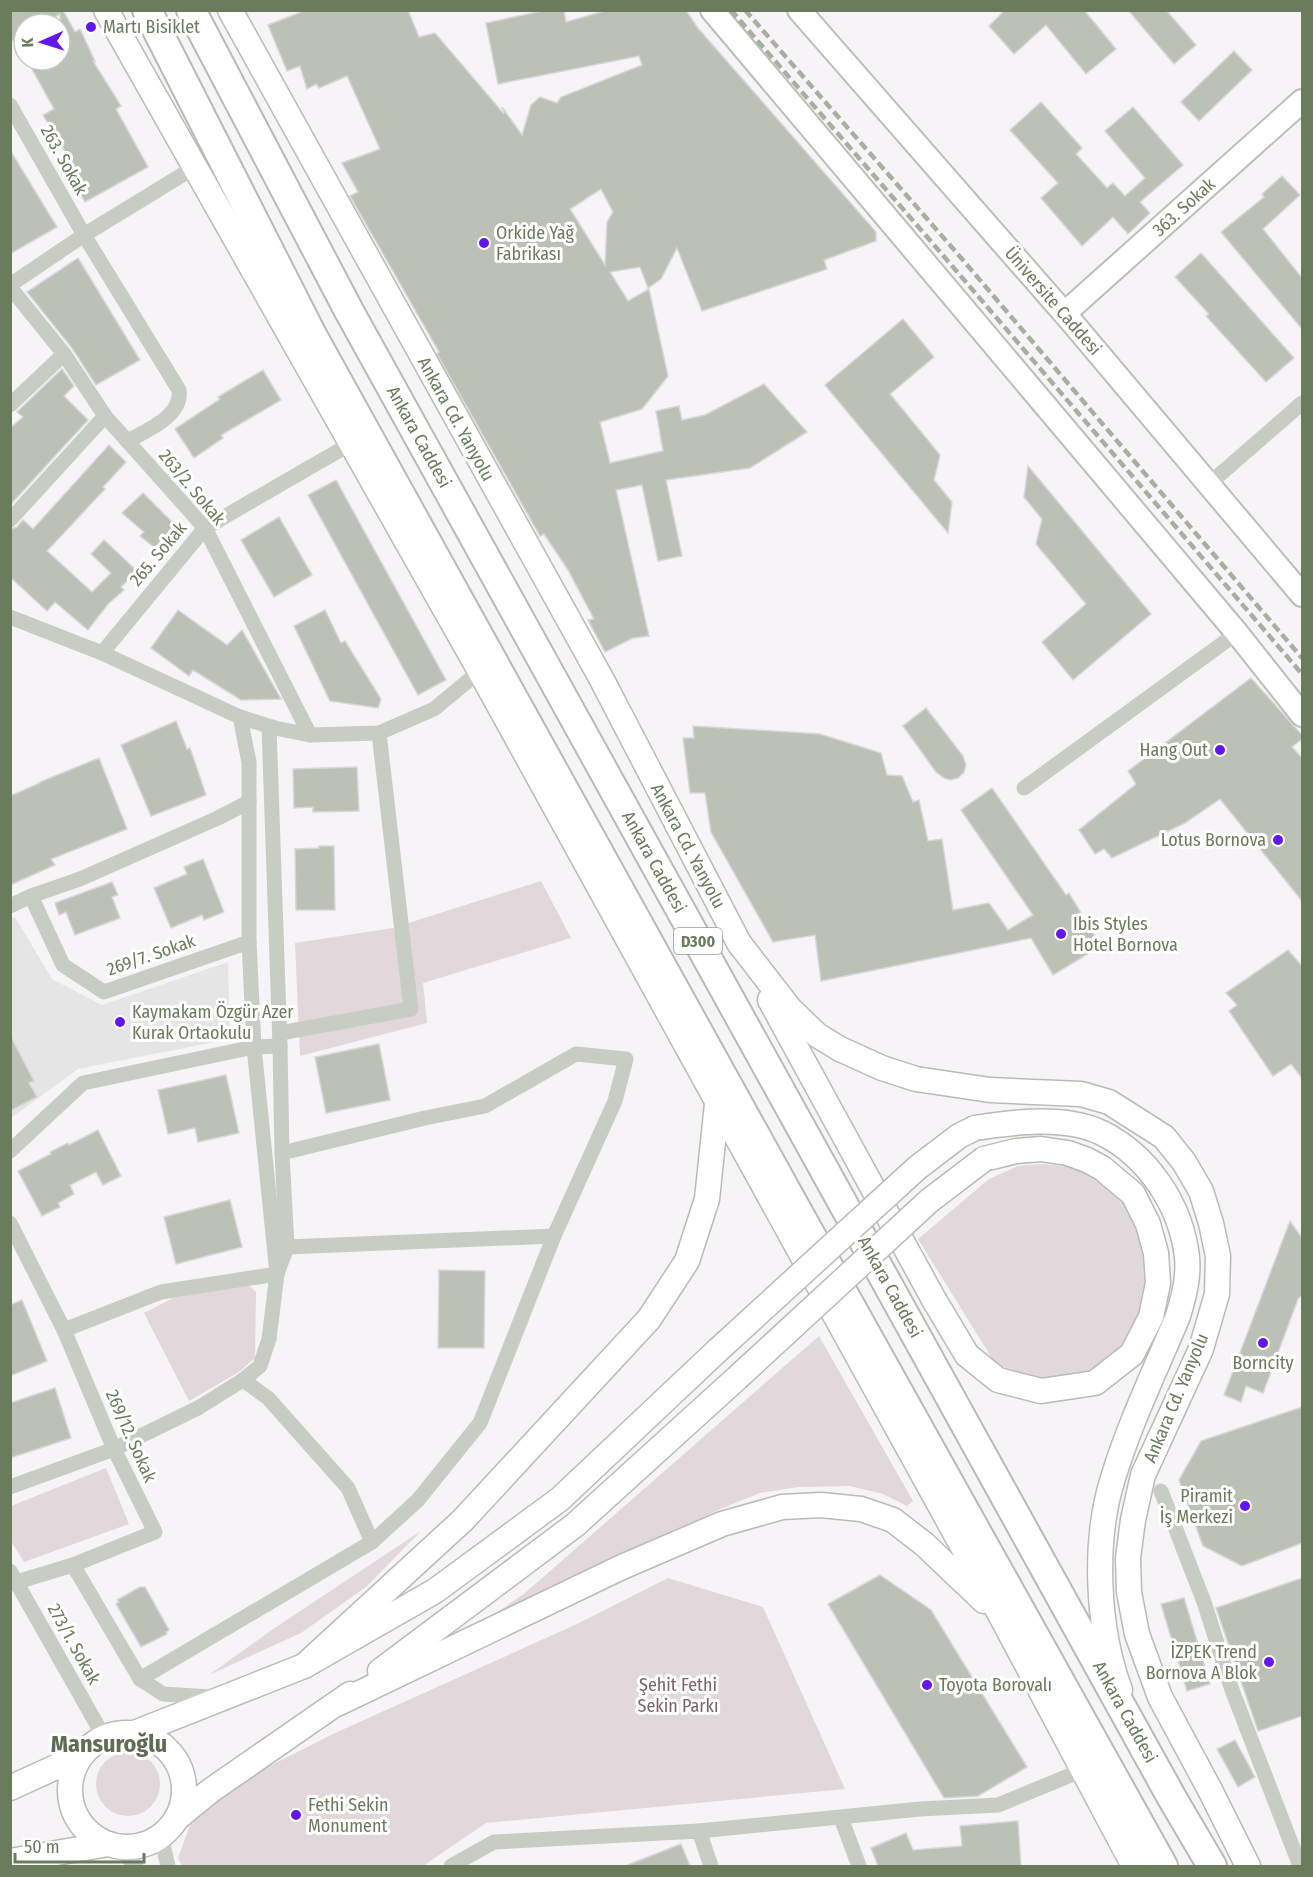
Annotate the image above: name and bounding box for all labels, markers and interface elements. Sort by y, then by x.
north arrow [12,12,72,72]
place label: Martı Bisiklet [103,16,200,38]
marker: Martı Bisiklet [84,20,98,34]
text: K [18,37,37,48]
street label: 263. Sokak [36,121,92,199]
street label: 363. Sokak [1148,173,1220,241]
place label: Orkide Yağ Fabrikası [496,222,574,265]
marker: Orkide Yağ Fabrikası [477,236,491,250]
street label: Üniversite Caddesi [1000,242,1106,360]
street label: Ankara Cd. Yanyolu [413,353,499,485]
street label: Ankara Caddesi [382,382,456,492]
street label: 263/2. Sokak [154,445,230,530]
street label: 265. Sokak [125,517,192,590]
place label: Hang Out [1139,739,1208,761]
marker: Hang Out [1213,743,1227,757]
street label: Ankara Cd. Yanyolu [646,780,730,912]
street label: Ankara Caddesi [617,807,691,917]
place label: Lotus Bornova [1161,829,1266,851]
marker: Lotus Bornova [1271,833,1285,847]
place label: Ibis Styles Hotel Bornova [1073,913,1178,956]
marker: Ibis Styles Hotel Bornova [1054,927,1068,941]
road number: D300 [674,928,722,954]
street label: 269/7. Sokak [104,929,199,980]
place label: Kaymakam Özgür Azer Kurak Ortaokulu [132,1001,294,1044]
marker: Kaymakam Özgür Azer Kurak Ortaokulu [113,1015,127,1029]
street label: Ankara Caddesi [853,1232,927,1342]
street label: Ankara Cd. Yanyolu [1139,1330,1213,1466]
marker: Borncity [1256,1336,1270,1350]
place label: Borncity [1232,1352,1294,1374]
street label: 269/12. Sokak [101,1386,161,1486]
place label: Piramit İş Merkezi [1160,1485,1233,1528]
marker: Piramit İş Merkezi [1238,1499,1252,1513]
street label: 273/1. Sokak [43,1600,105,1689]
place label: İZPEK Trend Bornova A Blok [1146,1641,1258,1684]
marker: İZPEK Trend Bornova A Blok [1262,1655,1276,1669]
street label: Ankara Caddesi [1088,1657,1162,1767]
park label: Şehit Fethi Sekin Parkı [638,1674,718,1717]
place label: Toyota Borovalı [939,1674,1052,1696]
marker: Toyota Borovalı [920,1678,934,1692]
district label: Mansuroğlu [51,1730,167,1758]
place label: Fethi Sekin Monument [308,1794,389,1837]
marker: Fethi Sekin Monument [289,1808,303,1822]
scale bar [15,1826,144,1864]
text: 50 m [24,1836,60,1858]

